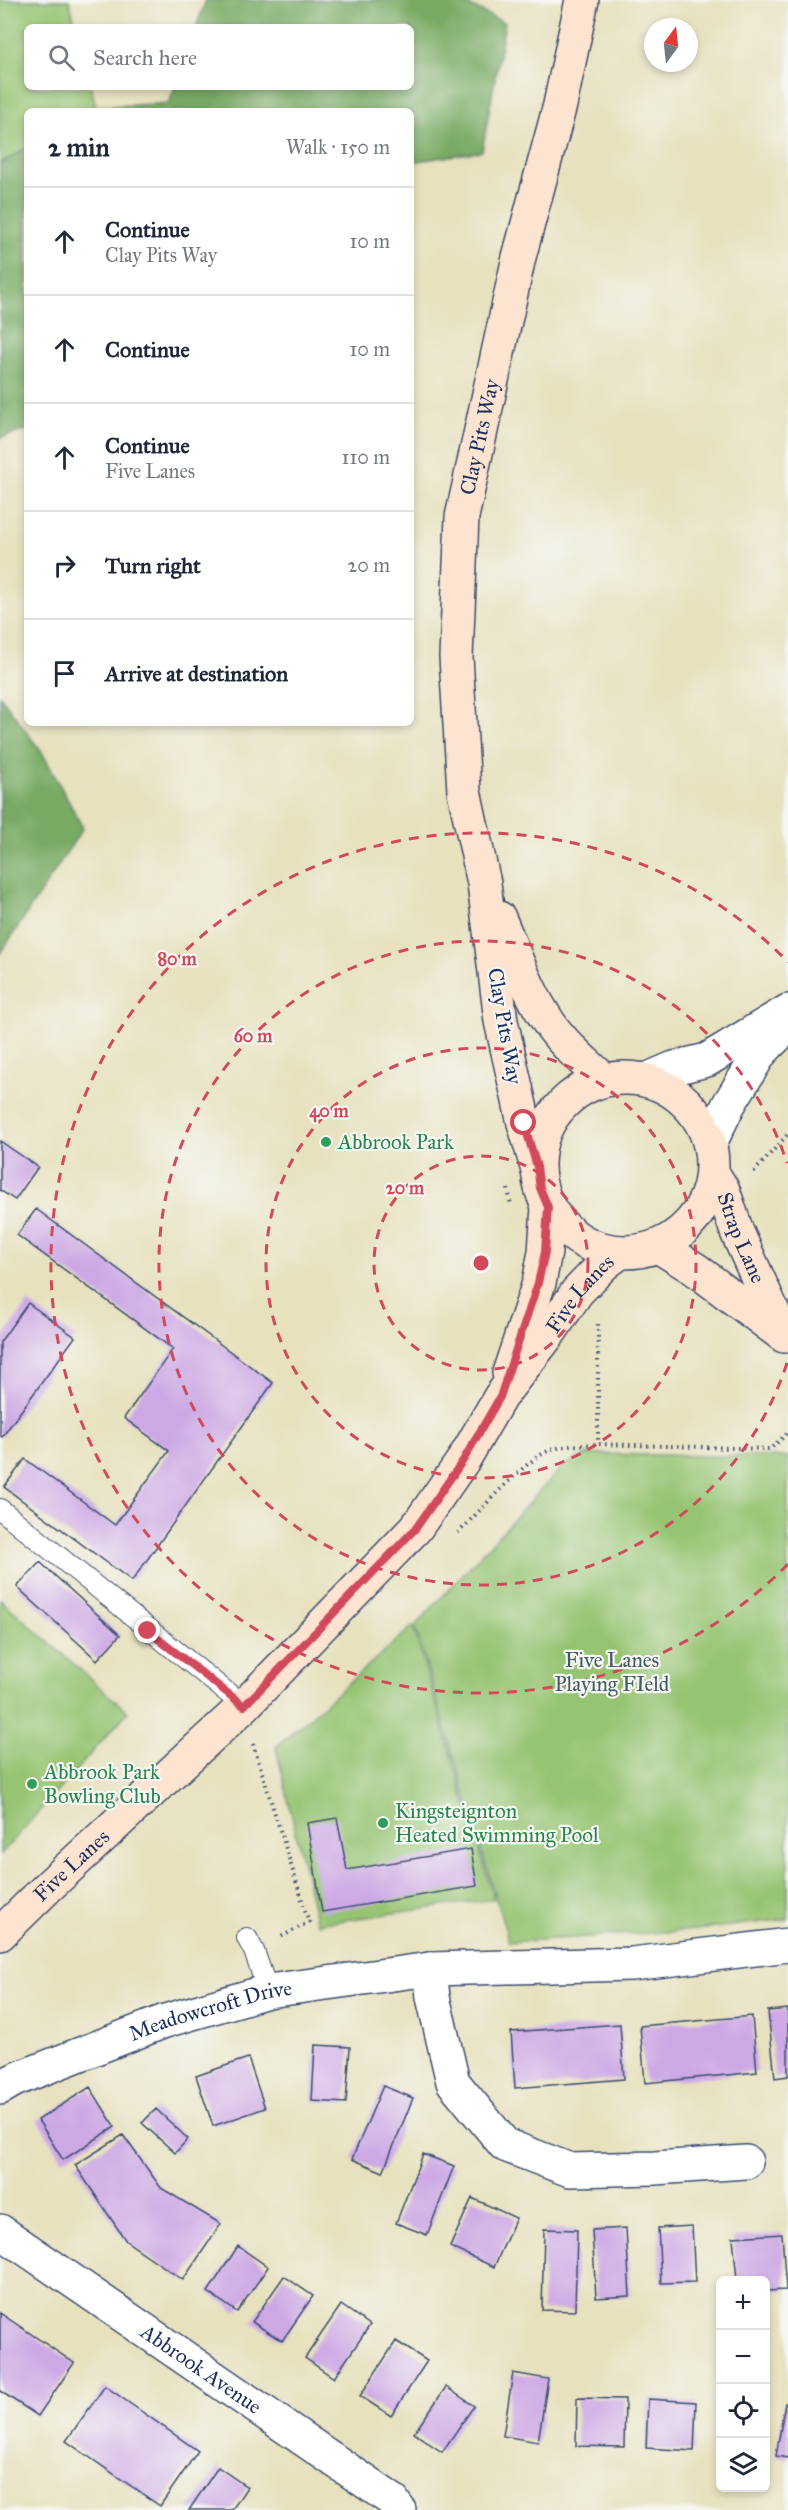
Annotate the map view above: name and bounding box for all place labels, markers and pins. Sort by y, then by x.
place label: Abbrook Park [337,1129,454,1155]
marker: Abbrook Park [319,1135,333,1149]
centre of rings [471,1253,491,1273]
place label: Abbrook Park Bowling Club [43,1759,161,1809]
marker: Abbrook Park Bowling Club [25,1777,39,1791]
place label: Kingsteignton Heated Swimming Pool [395,1798,599,1848]
marker: Kingsteignton Heated Swimming Pool [376,1816,390,1830]

